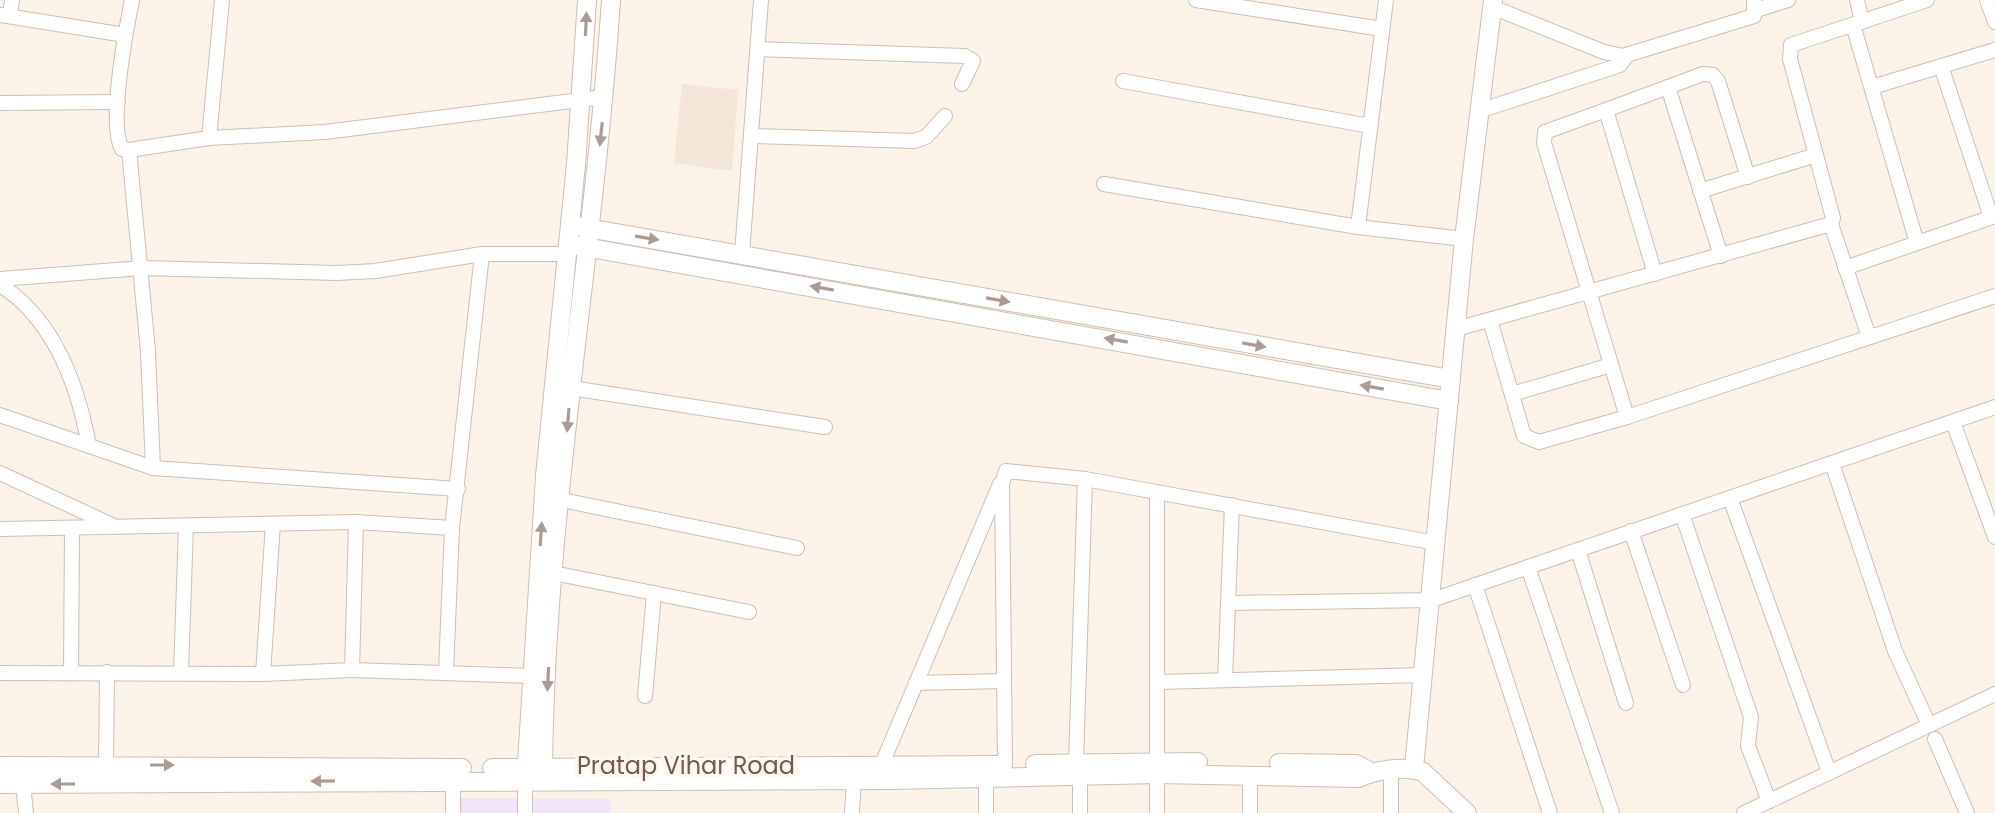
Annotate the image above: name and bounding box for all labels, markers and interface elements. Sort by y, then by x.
one-way arrow [580,11,593,36]
one-way arrow [594,122,607,147]
one-way arrow [635,233,660,245]
one-way arrow [809,281,834,294]
one-way arrow [985,294,1010,306]
one-way arrow [1104,334,1129,346]
one-way arrow [1241,340,1266,352]
one-way arrow [1359,380,1384,392]
one-way arrow [561,408,574,433]
one-way arrow [535,521,548,546]
one-way arrow [541,667,554,692]
street label: Pratap Vihar Road [577,749,795,782]
one-way arrow [150,759,175,771]
one-way arrow [310,775,335,788]
one-way arrow [50,778,75,790]

